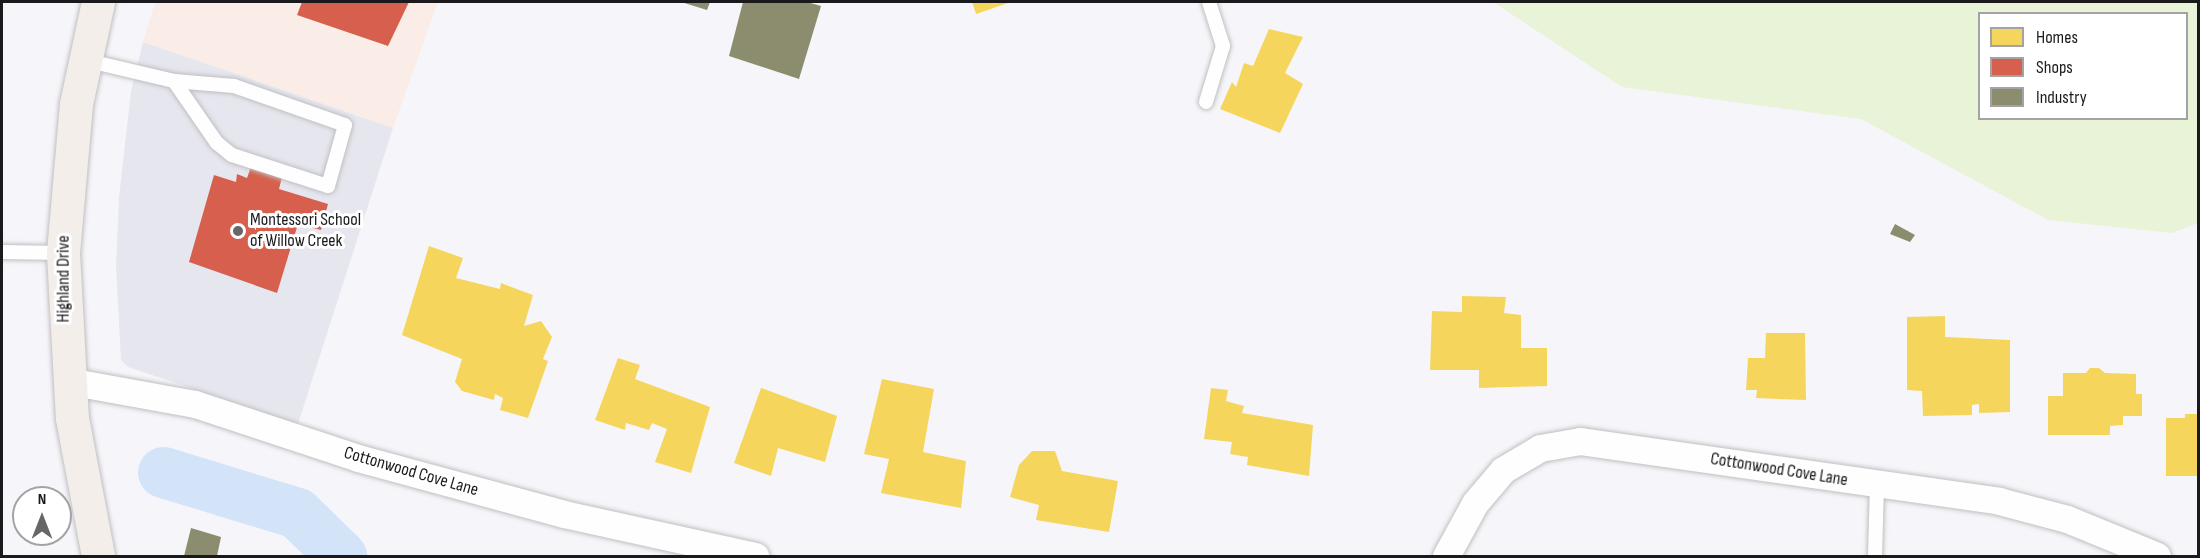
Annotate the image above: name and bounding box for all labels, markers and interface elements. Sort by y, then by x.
legend [1978,12,2188,120]
text: Homes [2036,27,2078,48]
text: Shops [2036,57,2073,78]
text: Industry [2036,87,2087,108]
place label: Montessori School of Willow Creek [250,210,361,252]
marker: Montessori School of Willow Creek [231,224,245,238]
street label: Highland Drive [53,235,75,323]
street label: Cottonwood Cove Lane [341,443,481,501]
street label: Cottonwood Cove Lane [1709,448,1849,492]
north arrow [12,486,72,546]
text: N [38,490,46,509]

